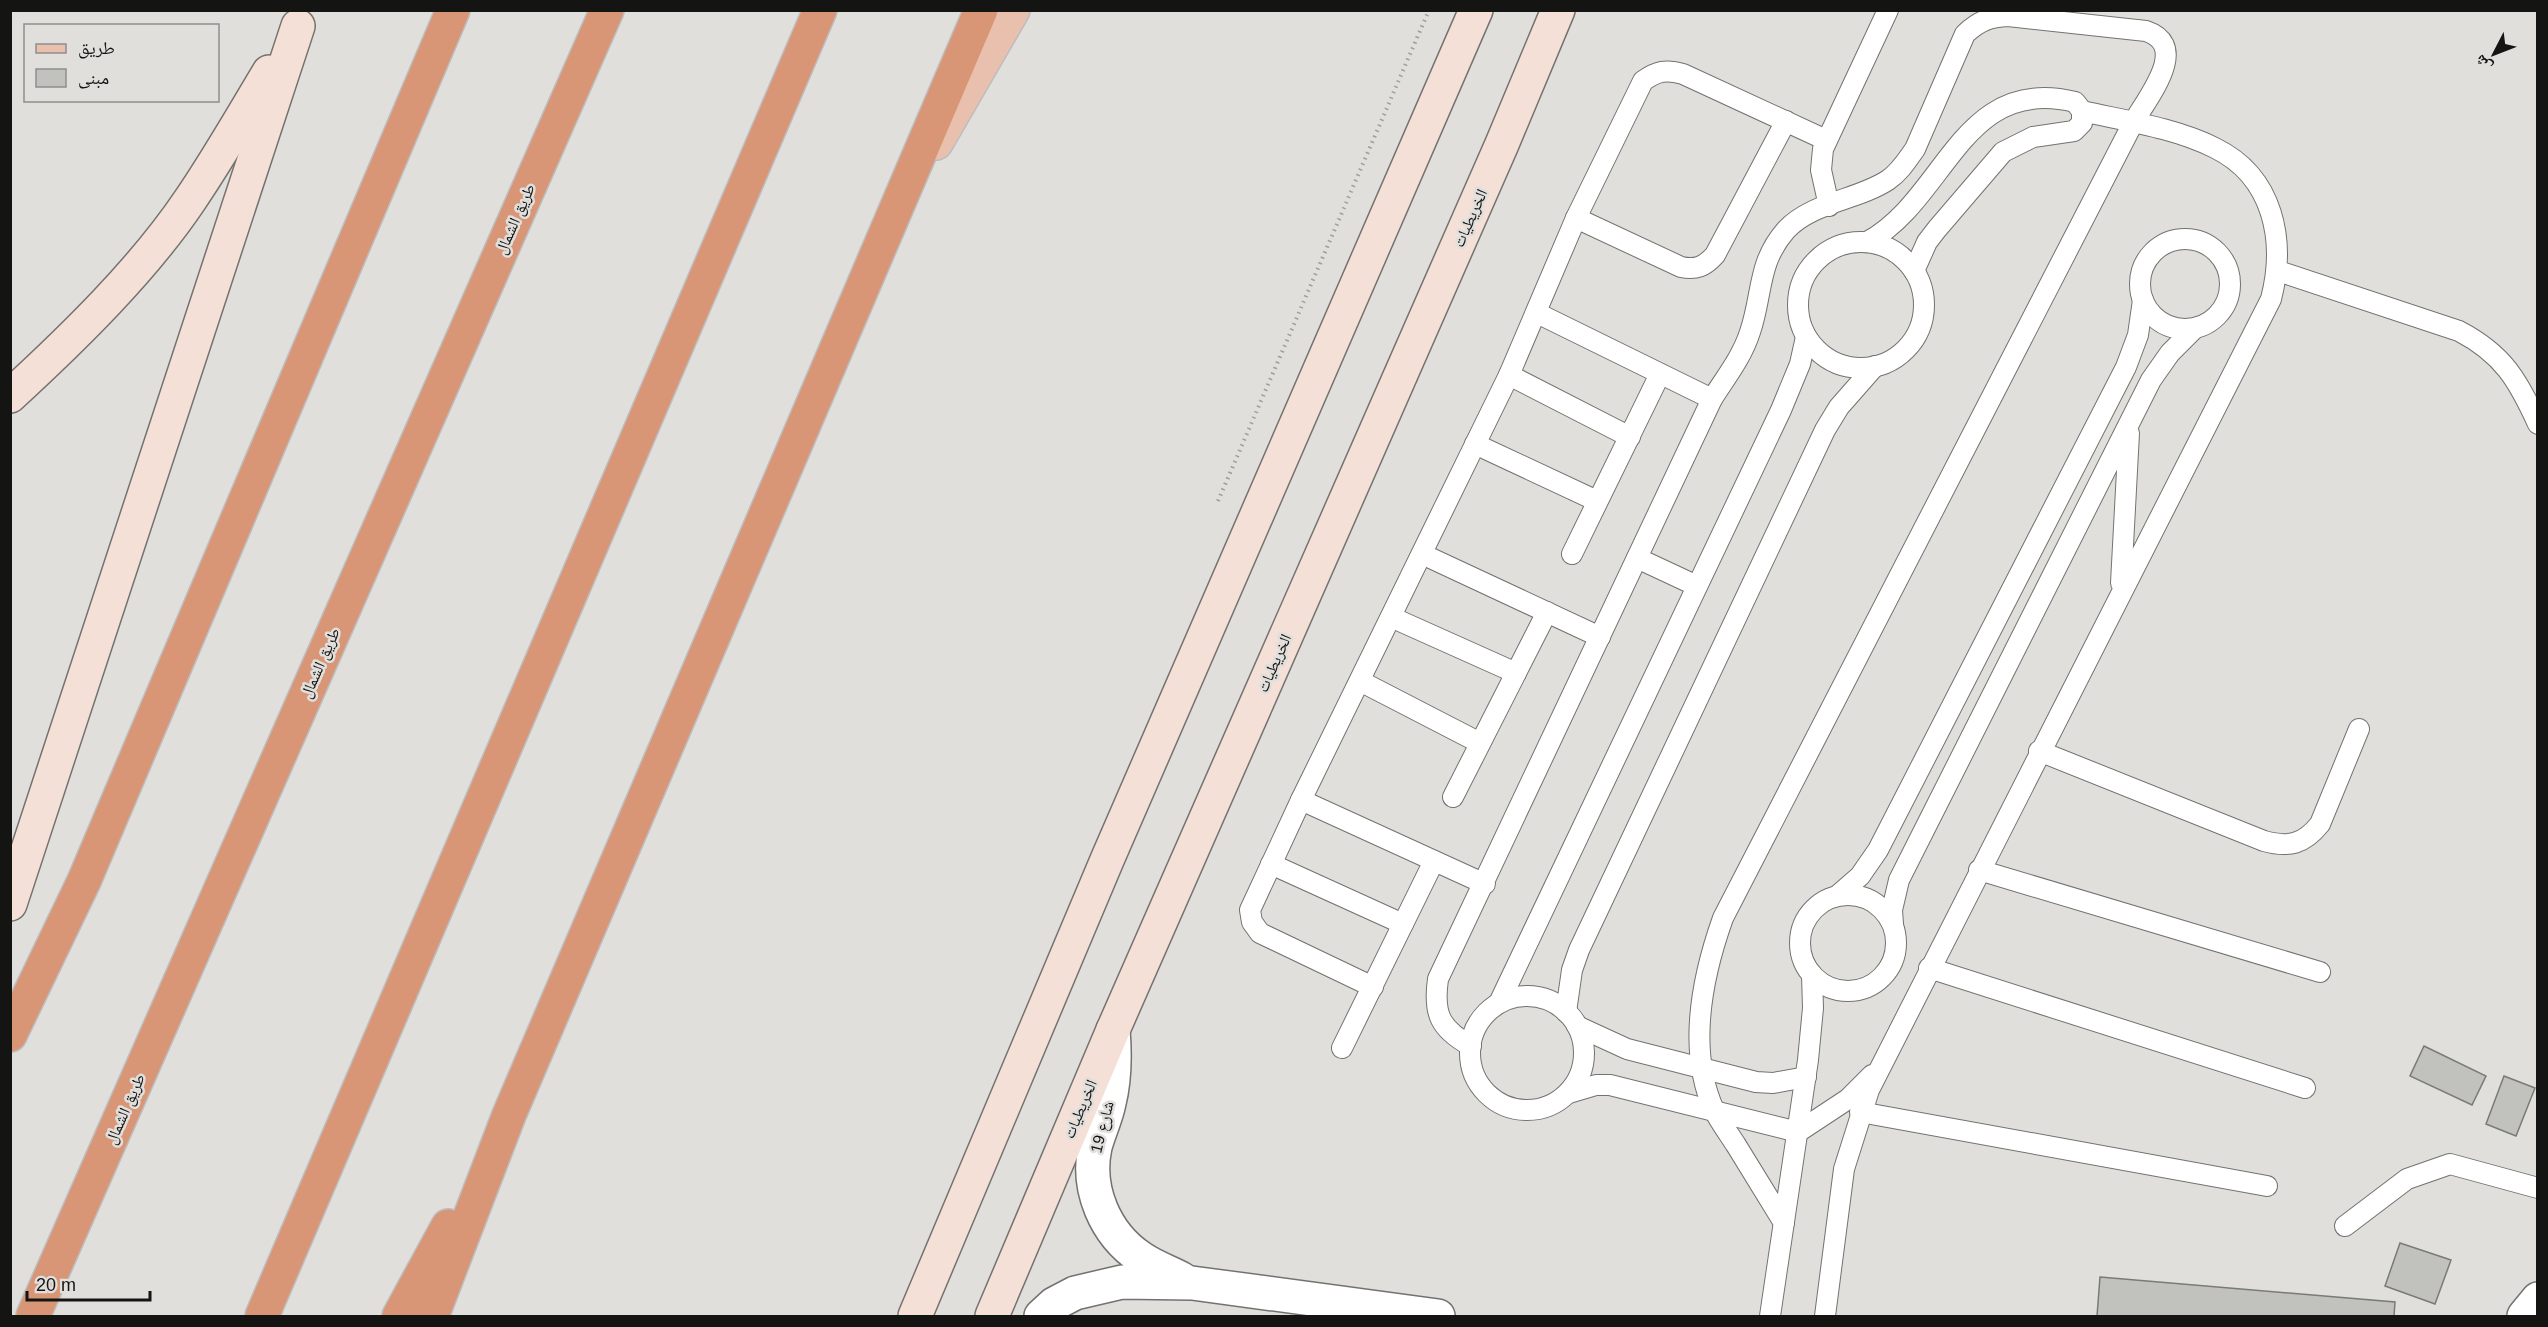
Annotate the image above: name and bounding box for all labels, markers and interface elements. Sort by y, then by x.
legend [24,24,219,102]
north arrow [2464,24,2524,84]
text: طريق [78,38,115,59]
text: ش [2471,51,2496,76]
text: مبنى [78,68,109,89]
street label: طريق الشمال [492,181,540,258]
street label: الخريطيات [1450,186,1491,250]
street label: طريق الشمال [297,625,345,702]
street label: الخريطيات [1254,631,1295,695]
street label: طريق الشمال [102,1071,150,1148]
street label: الخريطيات [1060,1077,1101,1141]
street label: شارع 19 [1087,1099,1119,1155]
scale bar [27,1264,150,1302]
text: 20 m [36,1275,76,1295]

